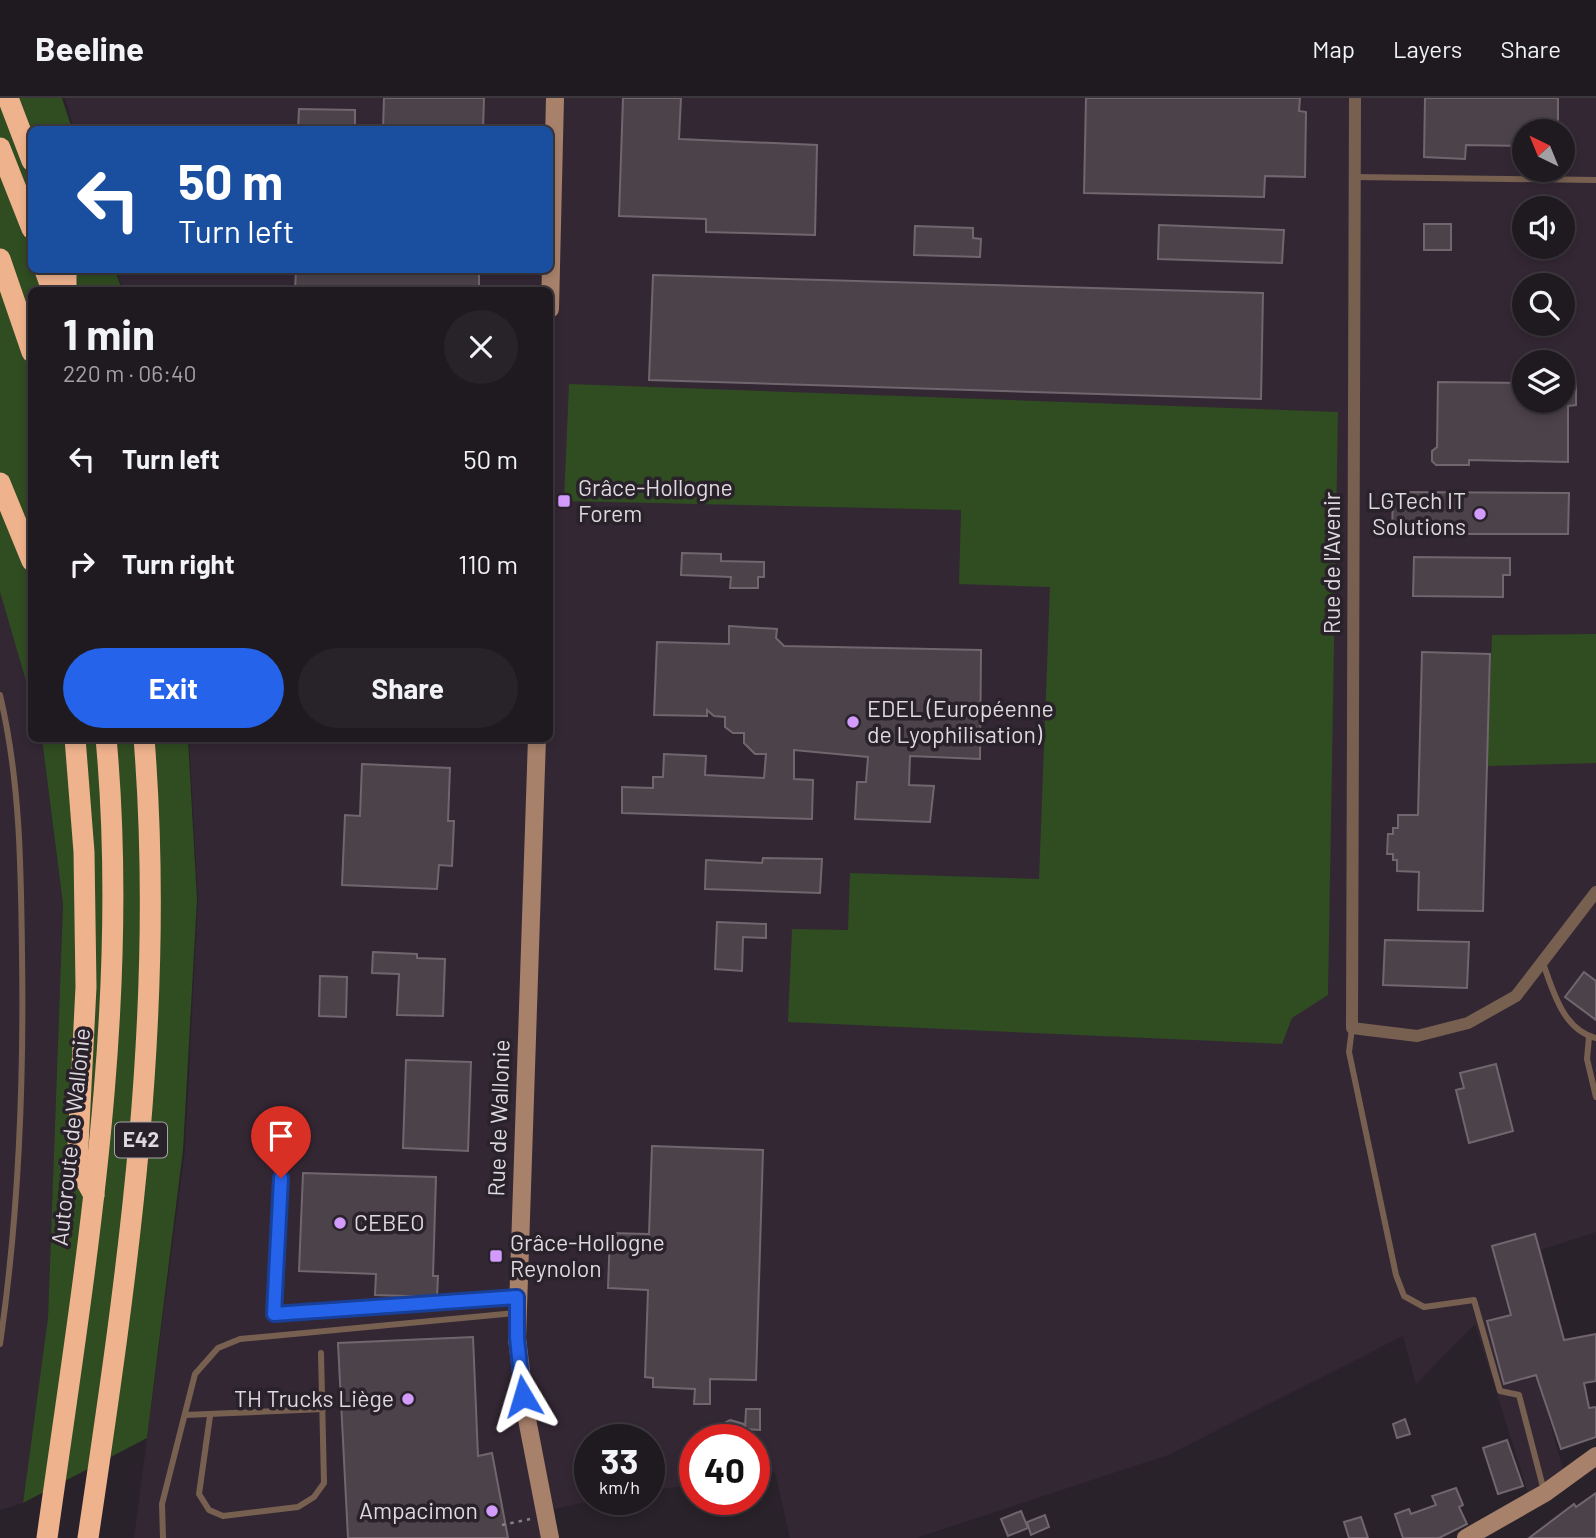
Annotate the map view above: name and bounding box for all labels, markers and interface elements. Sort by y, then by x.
text: Beeline [35,28,144,68]
text: Map [1312,34,1355,63]
text: Layers [1393,34,1462,63]
text: Share [1500,34,1561,63]
north arrow [1512,119,1575,182]
map controls [1512,119,1575,413]
text: 50 m [178,151,283,210]
icon: left [63,154,154,245]
button: sound [1512,196,1575,259]
text: Turn left [178,211,295,249]
button: search [1512,273,1575,336]
text: 1 min [63,308,155,358]
button: close [444,310,518,384]
button: layers [1512,350,1575,413]
text: 220 m · 06:40 [63,359,197,387]
icon: left [63,440,101,478]
text: Turn left [122,443,220,474]
text: 50 m [463,443,518,474]
place label: Grâce-Hollogne Forem [578,473,733,527]
place label: LGTech IT Solutions [1367,486,1466,540]
street label: Rue de l'Avenir [1317,491,1345,634]
marker: Grâce-Hollogne Forem [556,493,572,509]
marker: LGTech IT Solutions [1472,506,1488,522]
icon: right [63,545,101,583]
text: Turn right [122,548,235,579]
text: 110 m [458,548,518,579]
button: Exit [63,648,284,728]
button: Share [298,648,518,728]
place label: EDEL (Européenne de Lyophilisation) [867,694,1054,748]
marker: EDEL (Européenne de Lyophilisation) [845,714,861,730]
street label: Autoroute de Wallonie [45,1027,95,1247]
street label: Rue de Wallonie [481,1039,515,1197]
pin [251,1106,311,1178]
icon: arrive [262,1117,300,1155]
road number: E42 [115,1122,167,1158]
place label: CEBEO [354,1208,425,1236]
marker: CEBEO [332,1215,348,1231]
place label: Grâce-Hollogne Reynolon [510,1228,665,1282]
marker: Grâce-Hollogne Reynolon [488,1248,504,1264]
position arrow [486,1359,560,1433]
place label: TH Trucks Liège [234,1384,394,1412]
marker: TH Trucks Liège [400,1391,416,1407]
speed limit sign: 40 [679,1424,770,1515]
text: 33 [601,1439,638,1481]
text: km/h [599,1476,640,1498]
place label: Ampacimon [359,1496,478,1524]
marker: Ampacimon [484,1503,500,1519]

